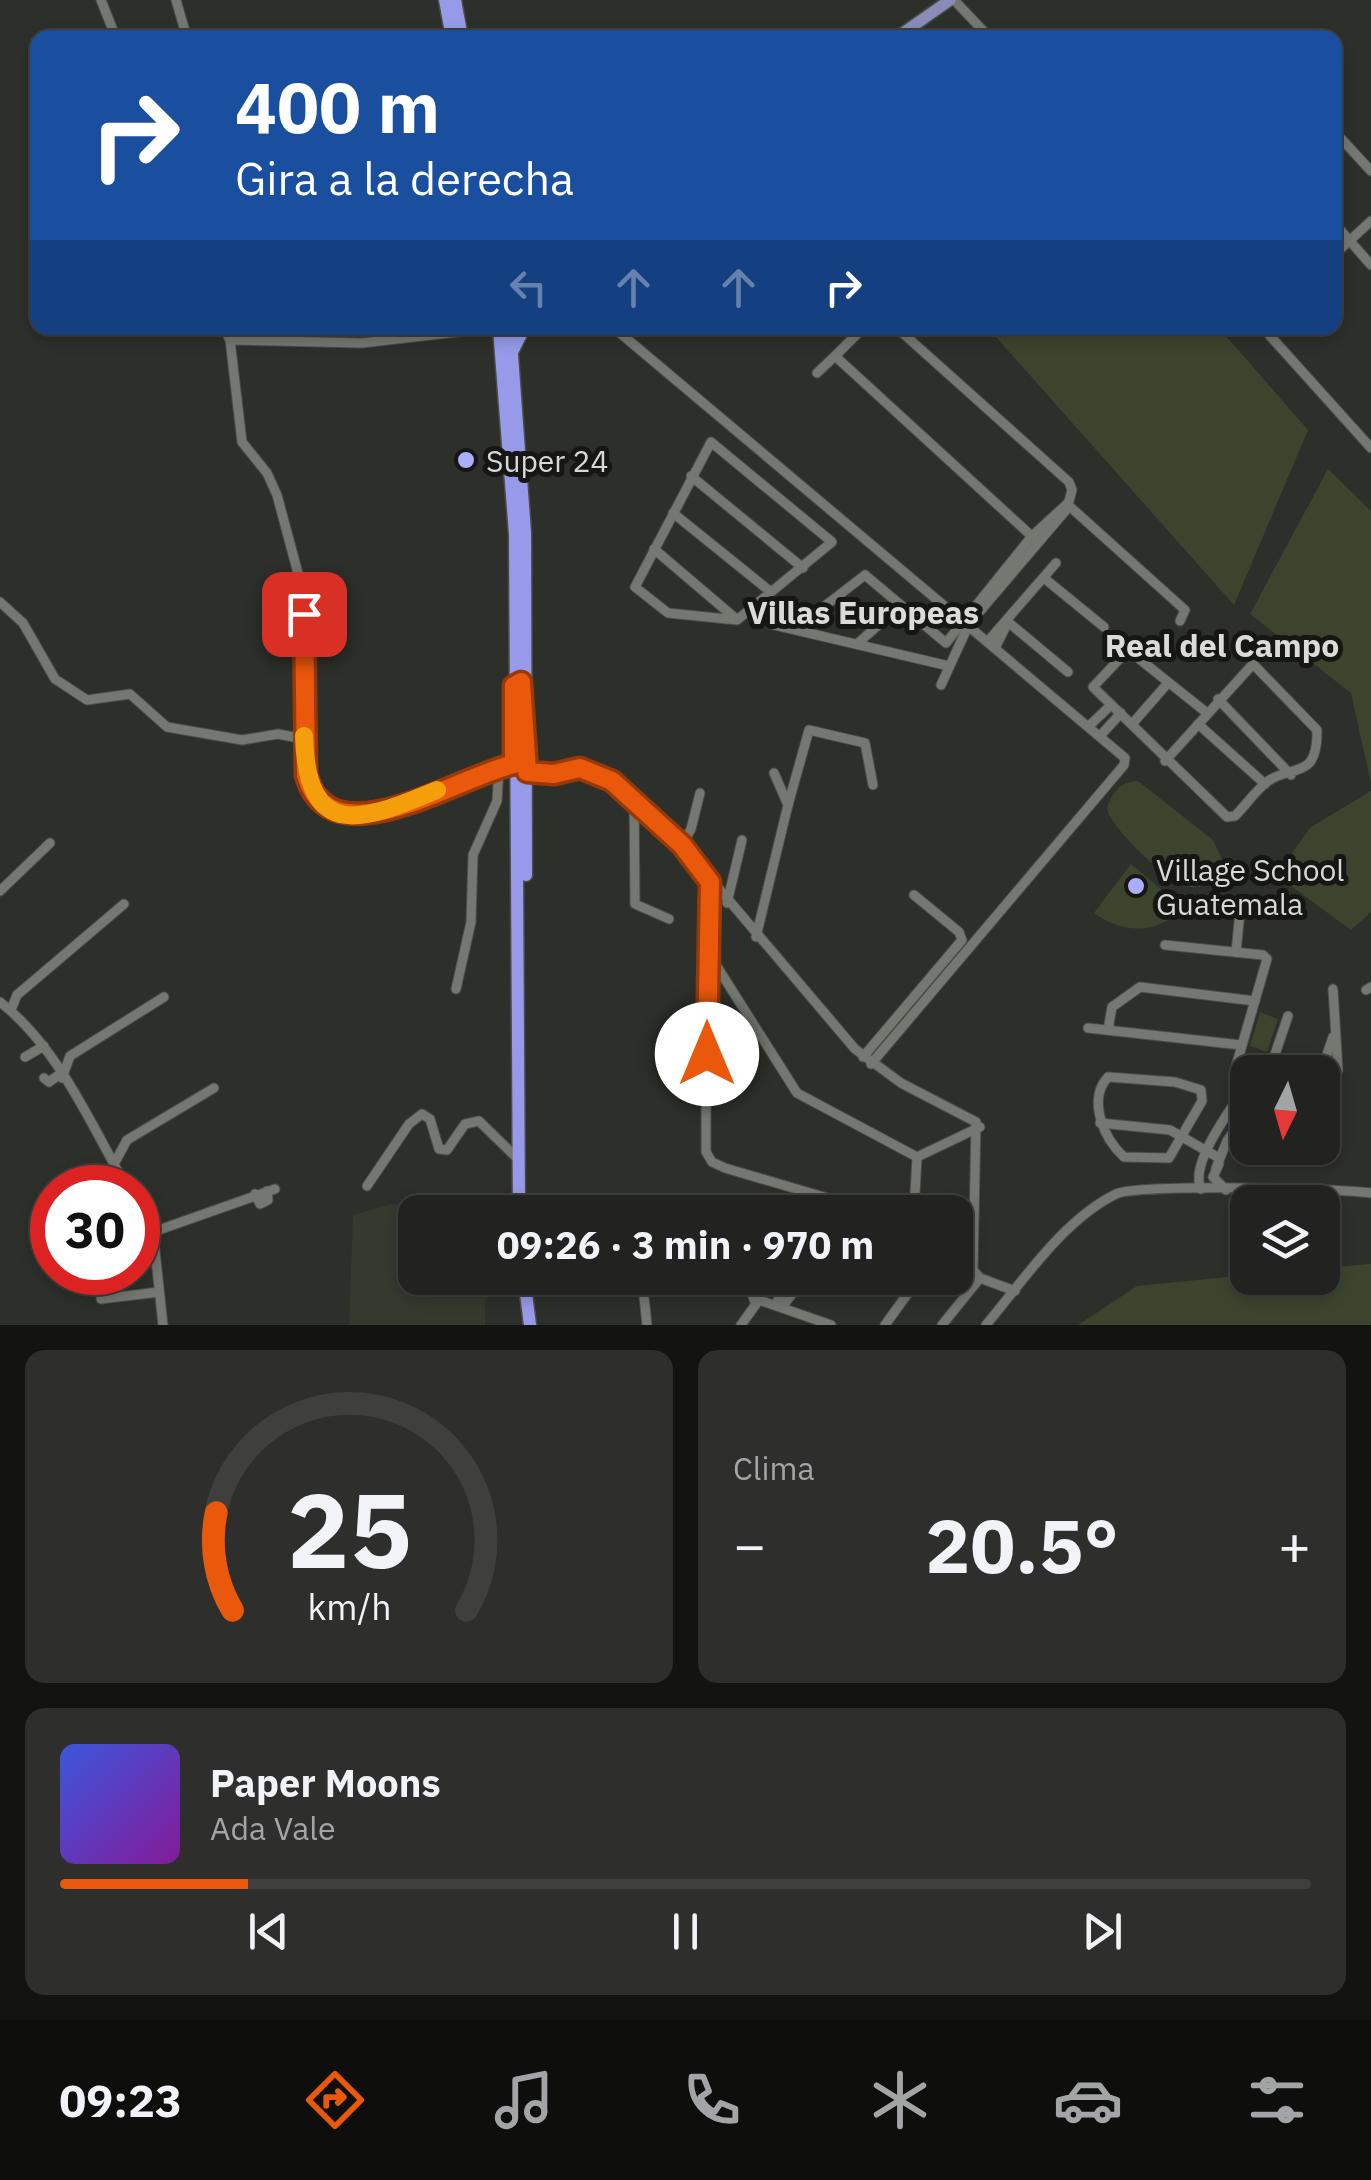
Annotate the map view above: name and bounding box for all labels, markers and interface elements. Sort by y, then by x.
text: 400 m [235,61,440,152]
icon: right [70,70,200,200]
text: Gira a la derecha [235,149,574,207]
icon: left [501,260,556,315]
icon: ahead [606,260,661,315]
icon: ahead [711,260,766,315]
icon: right [816,260,871,315]
place label: Super 24 [486,441,608,480]
marker: Super 24 [455,449,477,471]
pin [262,572,347,657]
icon: arrive [277,587,332,642]
district label: Villas Europeas [747,591,979,633]
district label: Real del Campo [1105,624,1339,666]
place label: Village School Guatemala [1156,850,1345,923]
marker: Village School Guatemala [1125,875,1147,897]
position arrow [655,1002,759,1106]
north arrow [1230,1055,1340,1165]
map controls [1230,1055,1340,1295]
speed limit sign: 30 [30,1165,160,1295]
button: layers [1230,1185,1340,1295]
text: 09:26 · 3 min · 970 m [497,1220,874,1269]
text: Clima [733,1447,815,1489]
text: 25 [287,1461,411,1597]
text: 20.5° [925,1496,1119,1594]
text: − [733,1509,766,1580]
text: + [1278,1509,1311,1580]
text: km/h [307,1583,391,1630]
text: Paper Moons [210,1758,441,1807]
text: Ada Vale [210,1807,336,1849]
icon: previous [241,1904,296,1959]
icon: pause [658,1904,713,1959]
icon: next [1075,1904,1130,1959]
icon: directions [300,2065,370,2135]
icon: music [489,2065,559,2135]
icon: phone [677,2065,747,2135]
icon: climate [865,2065,935,2135]
icon: car [1053,2065,1123,2135]
icon: filters [1242,2065,1312,2135]
text: 09:23 [59,2071,182,2129]

